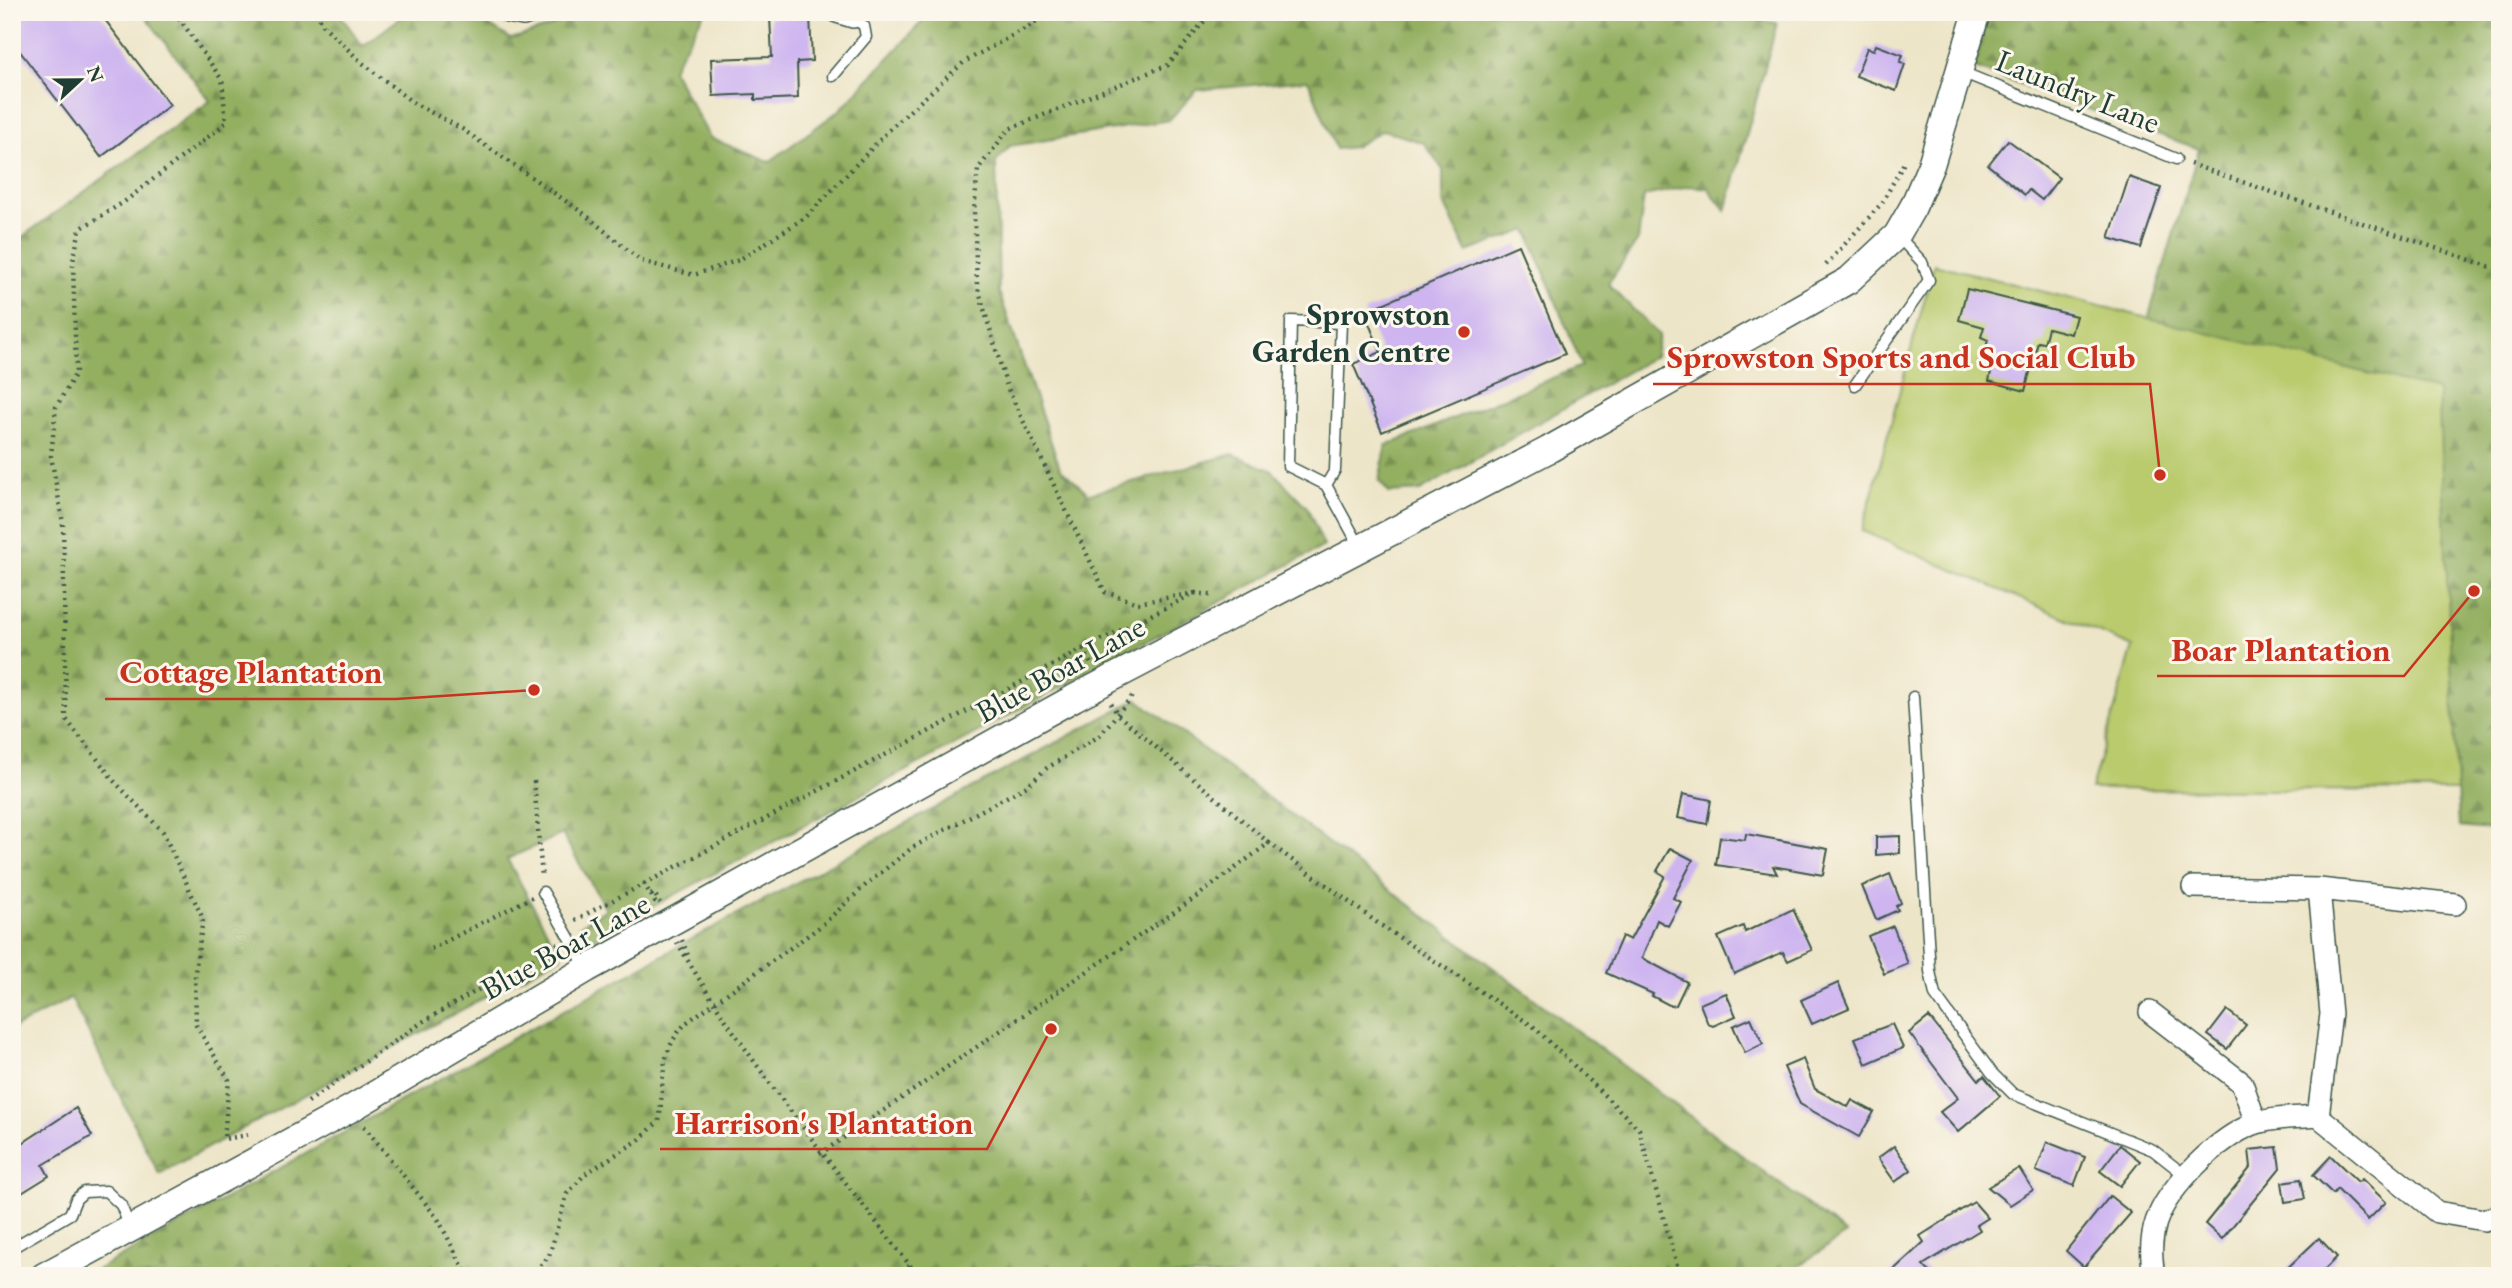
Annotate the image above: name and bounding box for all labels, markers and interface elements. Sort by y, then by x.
street label: Laundry Lane [1990,39,2166,143]
north arrow [46,46,116,116]
text: N [81,62,110,86]
place label: Sprowston Garden Centre [1252,293,1450,372]
marker: Sprowston Garden Centre [1456,324,1472,340]
callout: Sprowston Sports and Social Club [1653,330,2150,384]
text: Sprowston Sports and Social Club [1667,335,2135,378]
street label: Blue Boar Lane [968,605,1152,733]
callout: Boar Plantation [2157,622,2404,676]
text: Boar Plantation [2171,628,2391,671]
callout: Cottage Plantation [105,645,396,699]
text: Cottage Plantation [120,650,383,693]
street label: Blue Boar Lane [473,882,657,1010]
callout: Harrison's Plantation [660,1095,987,1149]
text: Harrison's Plantation [675,1101,974,1144]

